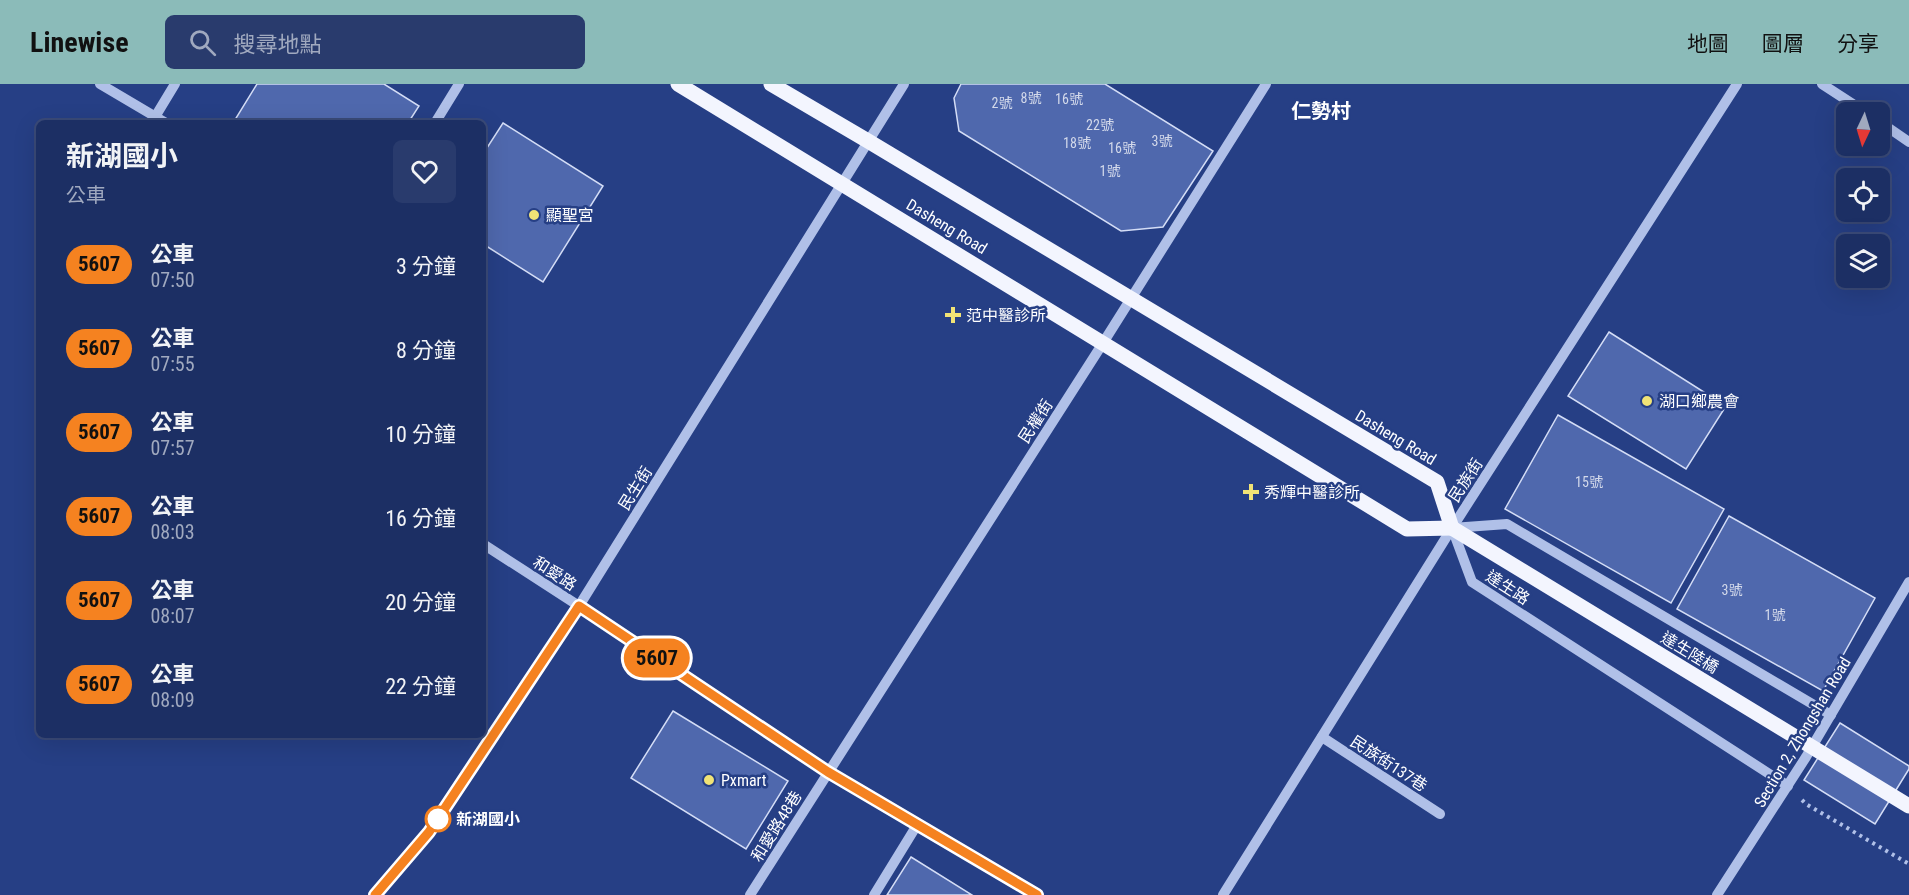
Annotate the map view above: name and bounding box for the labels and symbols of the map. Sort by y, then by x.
house number: 8號 [1021,90,1041,106]
house number: 16號 [1055,91,1083,107]
house number: 2號 [992,95,1012,111]
district label: 仁勢村 [1291,99,1351,123]
north arrow [1836,102,1890,156]
house number: 22號 [1086,117,1114,133]
house number: 3號 [1152,133,1172,149]
house number: 18號 [1063,135,1091,151]
house number: 16號 [1108,140,1136,156]
house number: 1號 [1100,163,1120,179]
street label: Dasheng Road [903,195,991,258]
place label: 顯聖宮 [546,206,594,225]
marker: 顯聖宮 [527,208,541,222]
marker: 范中醫診所 [944,306,962,324]
place label: 范中醫診所 [966,306,1046,325]
place label: 湖口鄉農會 [1659,392,1739,411]
marker: 湖口鄉農會 [1640,394,1654,408]
street label: 民權街 [1014,396,1056,447]
street label: Dasheng Road [1352,406,1440,469]
street label: 民族街 [1444,455,1486,506]
street label: 民生街 [615,463,656,514]
house number: 15號 [1575,474,1603,490]
marker: 秀輝中醫診所 [1242,483,1260,501]
place label: 秀輝中醫診所 [1264,483,1360,502]
street label: 和愛路 [529,552,580,594]
street label: 達生路 [1482,566,1533,608]
house number: 3號 [1722,582,1742,598]
house number: 1號 [1765,607,1785,623]
street label: 達生陸橋 [1657,628,1722,677]
line badge: 5607 [615,638,699,678]
street label: Section 2, Zhongshan Road [1750,654,1855,811]
street label: 民族街137巷 [1347,732,1431,795]
place label: Pxmart [721,771,767,790]
marker: Pxmart [702,773,716,787]
street label: 和愛路48巷 [747,787,806,865]
marker: 新湖國小 [425,806,451,832]
place label: 新湖國小 [456,810,520,829]

